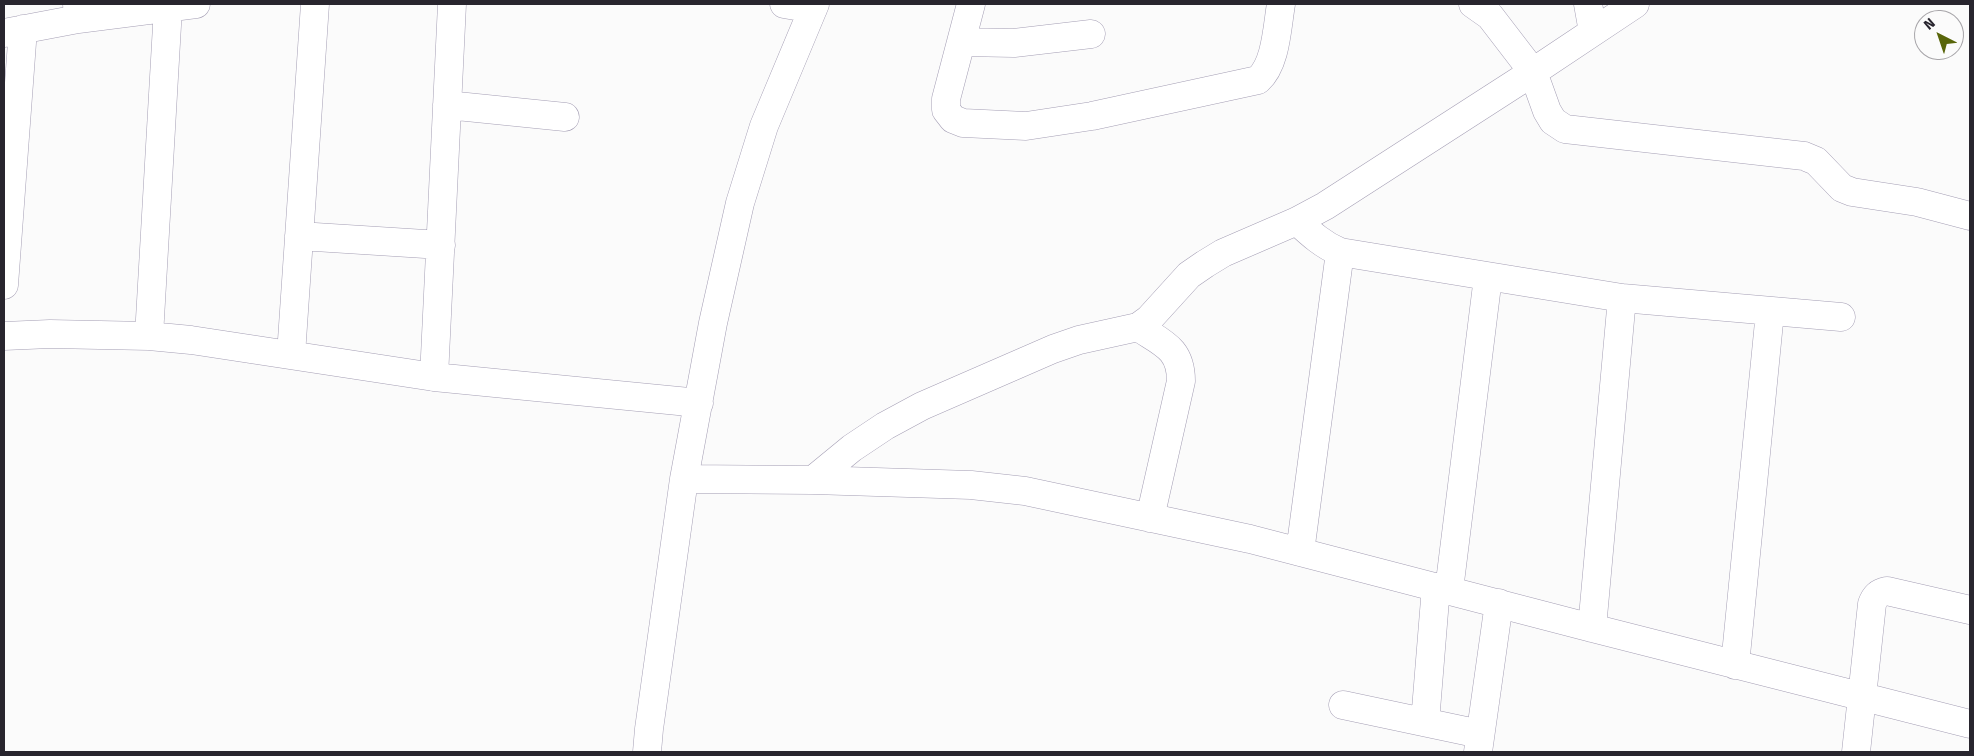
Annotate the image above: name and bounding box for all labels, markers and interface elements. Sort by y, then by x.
north arrow [1914,10,1964,60]
text: N [1920,15,1939,34]

